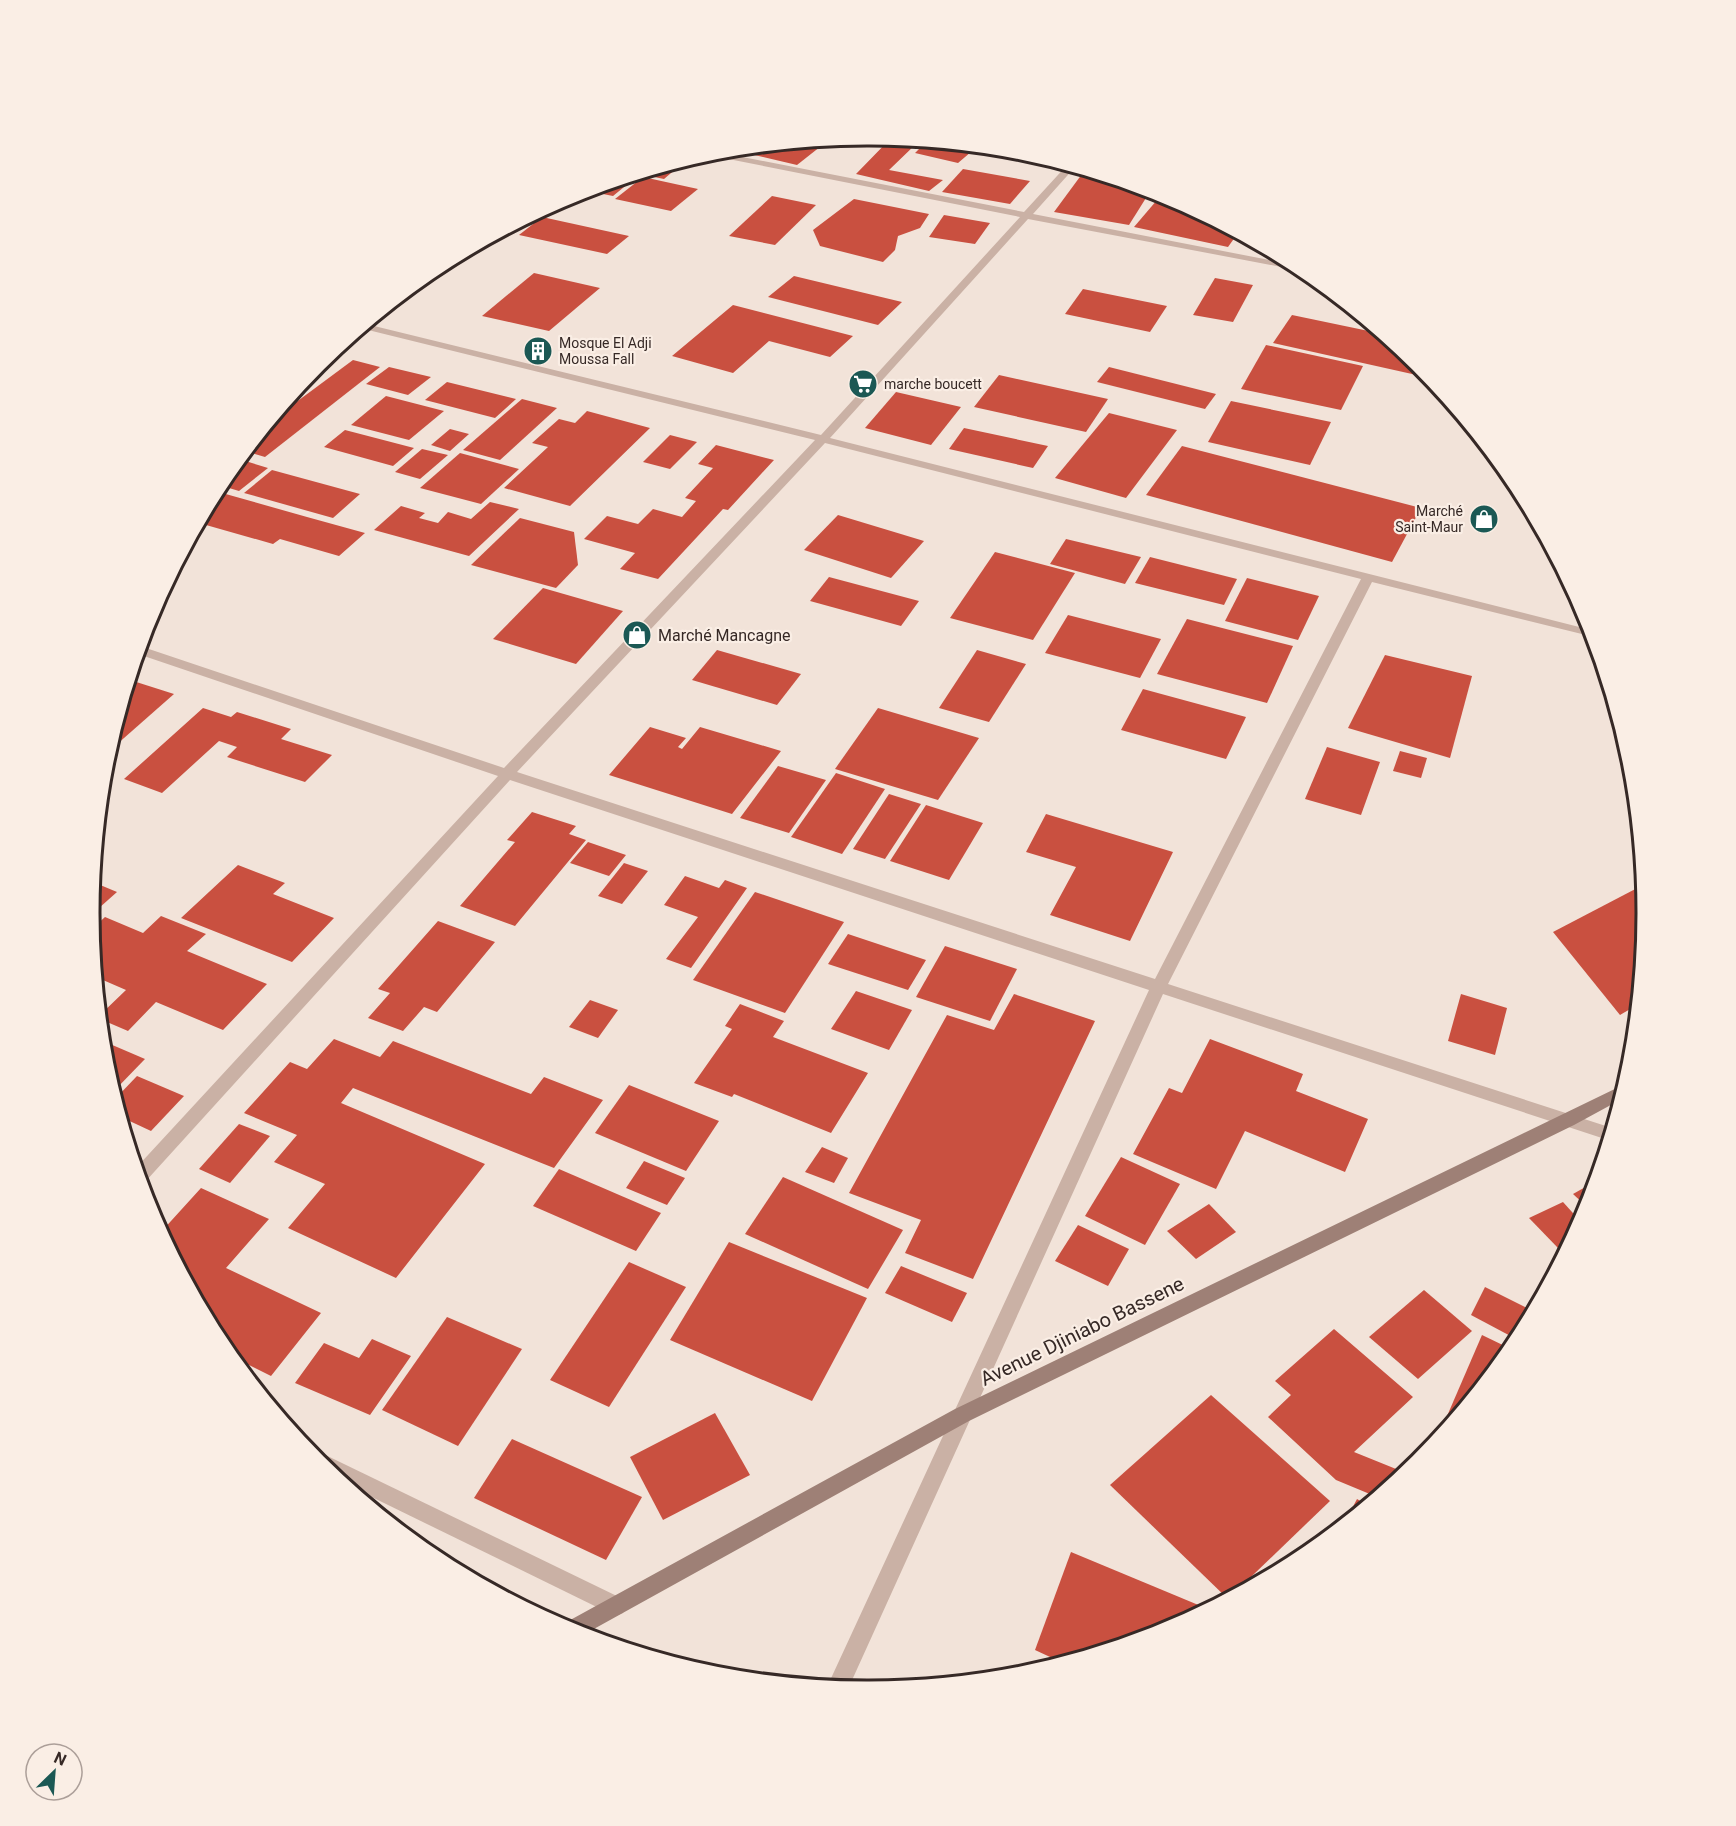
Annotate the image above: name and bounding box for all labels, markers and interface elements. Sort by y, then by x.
building icon: Mosque El Adji Moussa Fall [522,335,554,367]
place label: Mosque El Adji Moussa Fall [559,335,652,367]
supermarket icon: marche boucett [847,368,879,400]
place label: marche boucett [884,376,982,392]
place label: Marché Saint-Maur [1395,503,1463,535]
shop icon: Marché Saint-Maur [1468,503,1500,535]
shop icon: Marché Mancagne [621,619,653,651]
place label: Marché Mancagne [658,626,790,645]
street label: Avenue Djiniabo Bassene [976,1271,1188,1391]
north arrow [24,1742,84,1802]
text: N [51,1748,69,1770]

